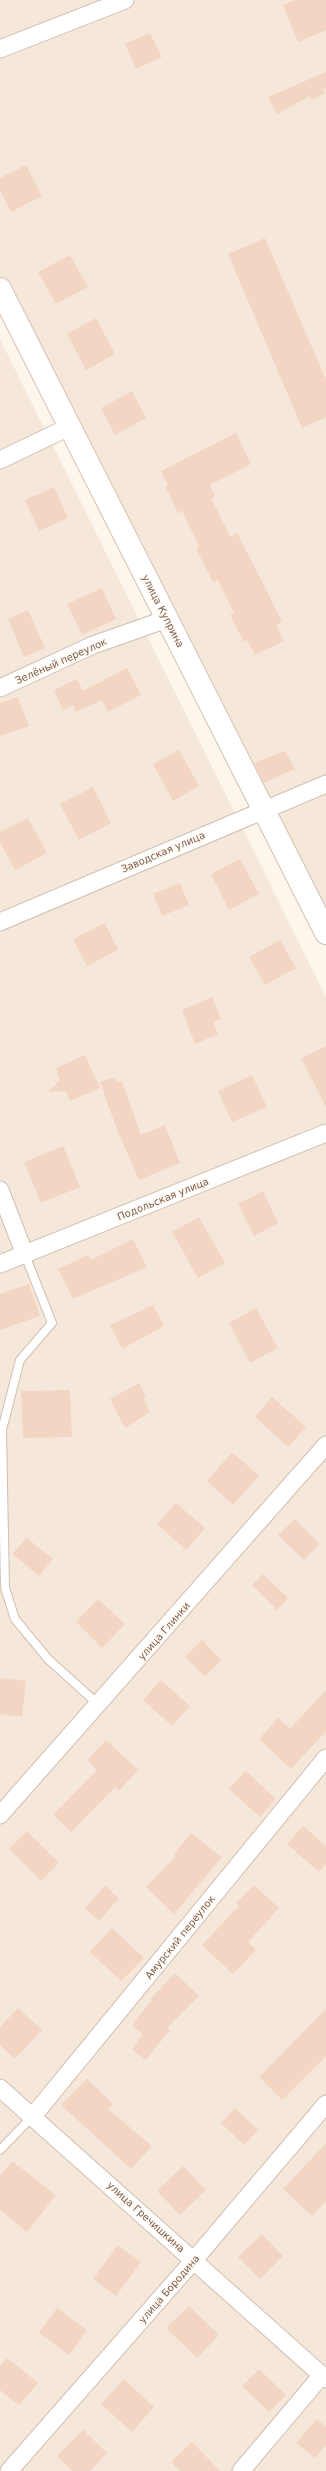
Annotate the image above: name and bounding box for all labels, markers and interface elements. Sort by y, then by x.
street label: улица Куприна [140,573,186,649]
street label: Зелёный переулок [14,636,108,686]
street label: Заводская улица [119,829,207,875]
street label: Подольская улица [116,1176,210,1222]
street label: улица Глинки [136,1600,192,1662]
street label: Амурский переулок [143,1893,217,1981]
street label: улица Гречишкина [105,2179,187,2255]
street label: улица Бородина [136,2253,202,2325]

